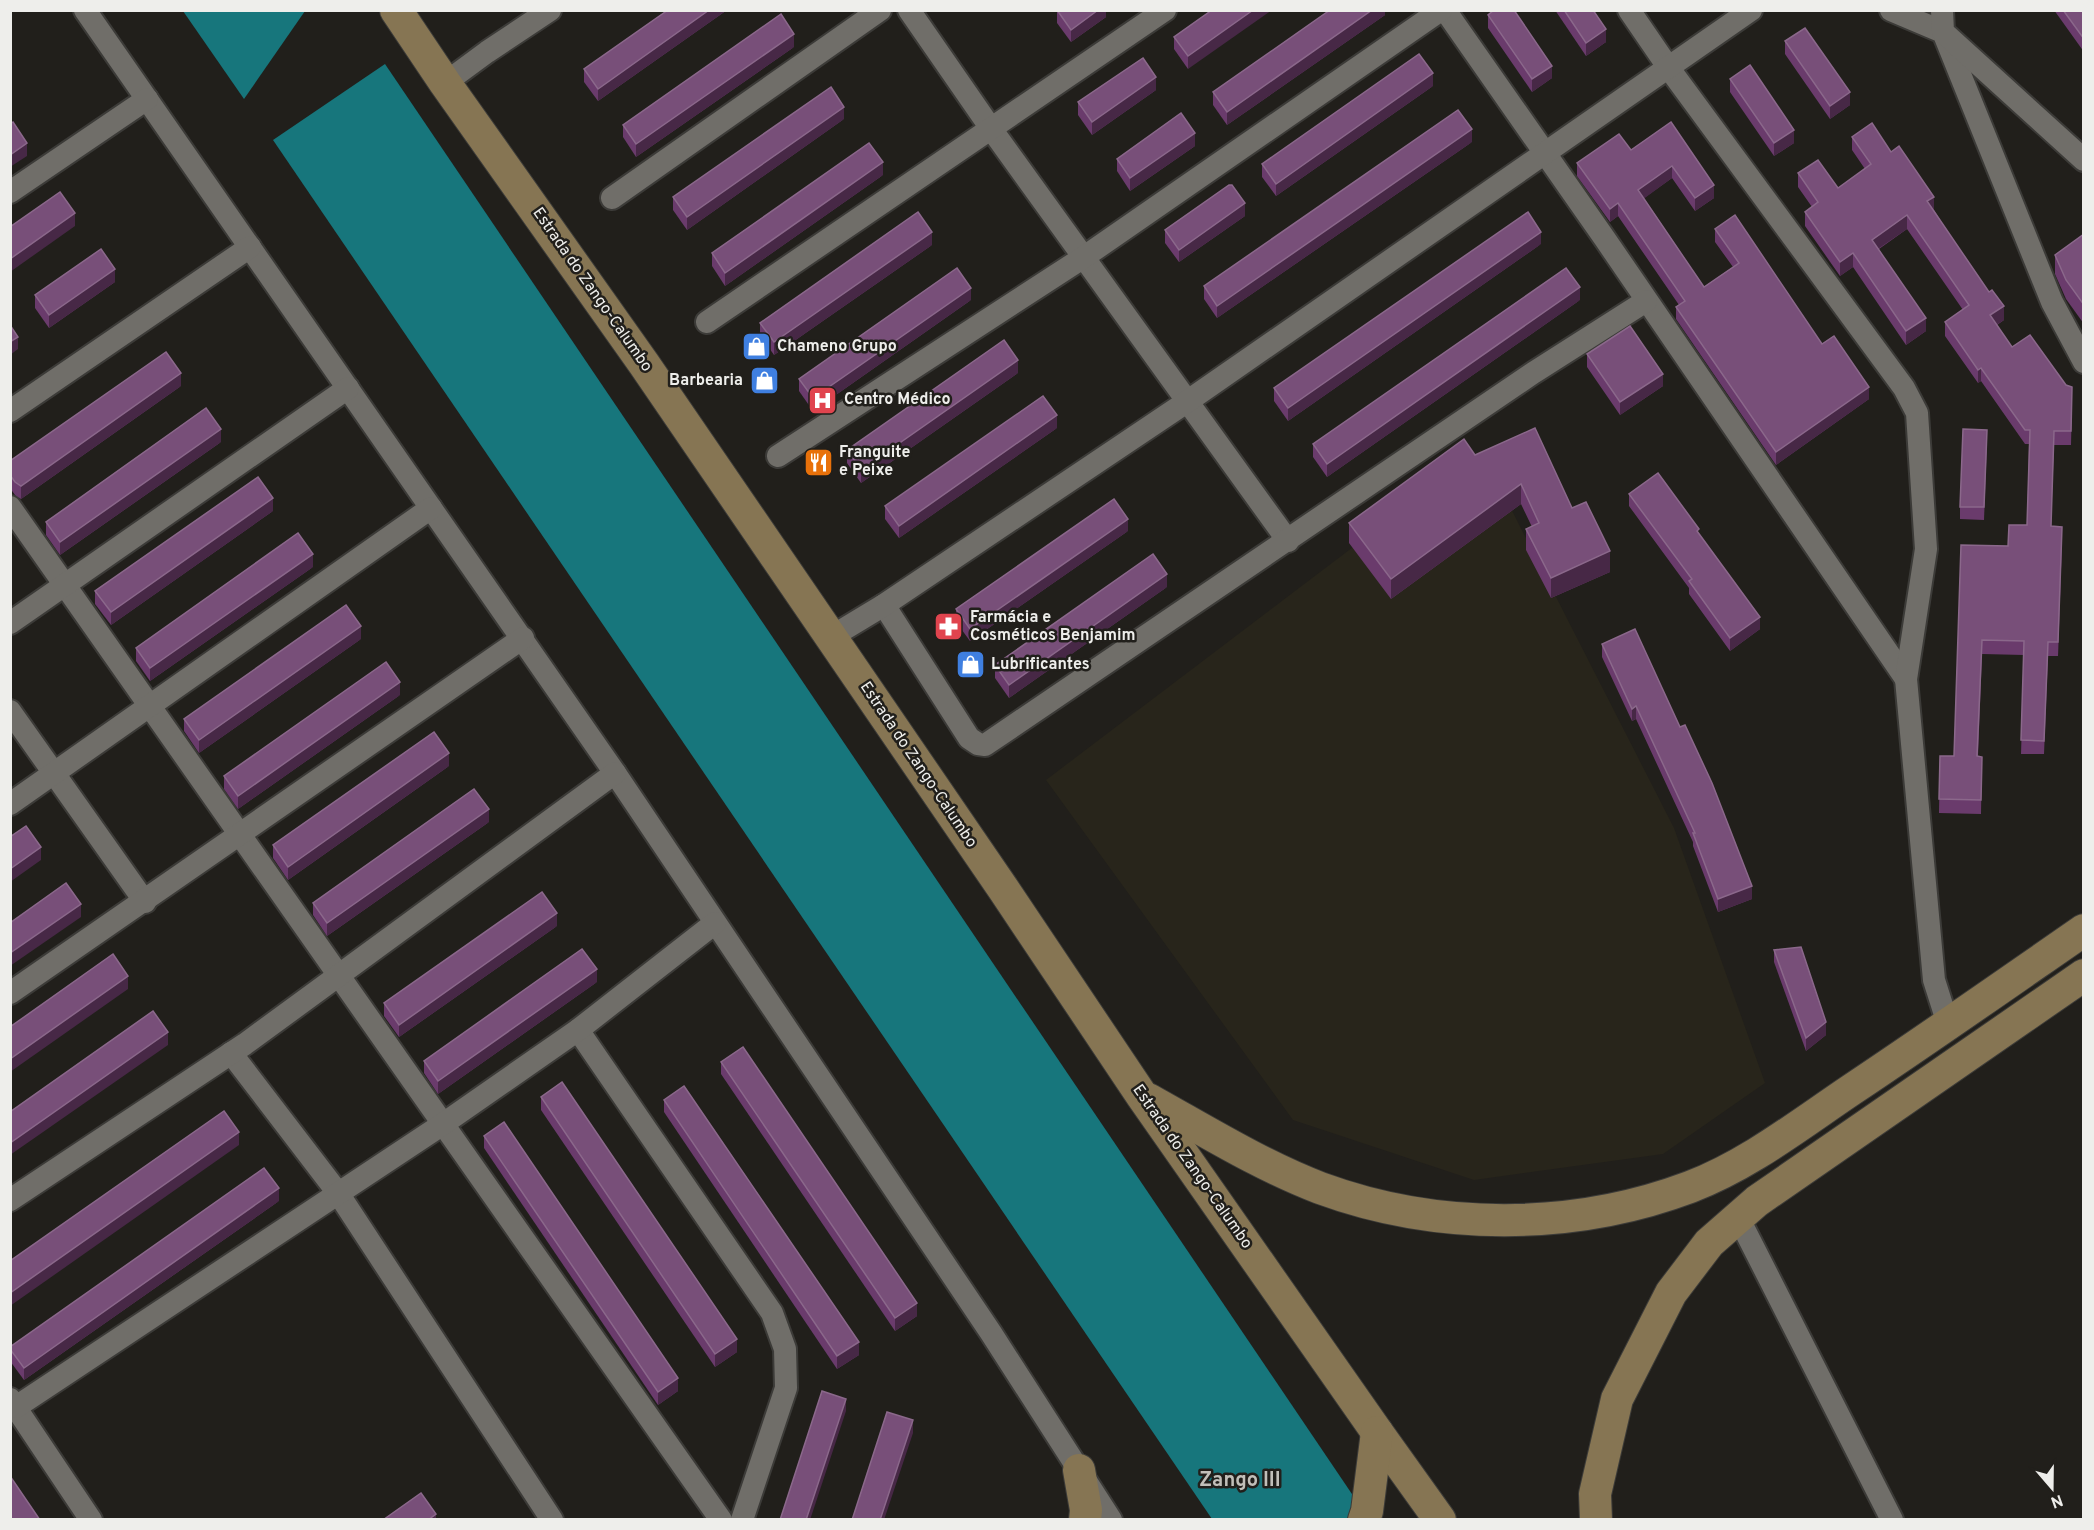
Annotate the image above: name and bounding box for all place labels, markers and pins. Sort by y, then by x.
shop icon: Chameno Grupo [740,331,772,363]
place label: Chameno Grupo [777,337,897,357]
shop icon: Barbearia [748,365,780,397]
place label: Barbearia [669,371,743,391]
hospital icon: Centro Médico [807,384,839,416]
place label: Centro Médico [844,390,951,410]
place label: Franguite e Peixe [839,443,910,481]
restaurant icon: Franguite e Peixe [802,446,834,478]
place label: Farmácia e Cosméticos Benjamim [970,608,1136,646]
pharmacy icon: Farmácia e Cosméticos Benjamim [933,611,965,643]
shop icon: Lubrificantes [954,649,986,681]
place label: Lubrificantes [991,655,1090,675]

